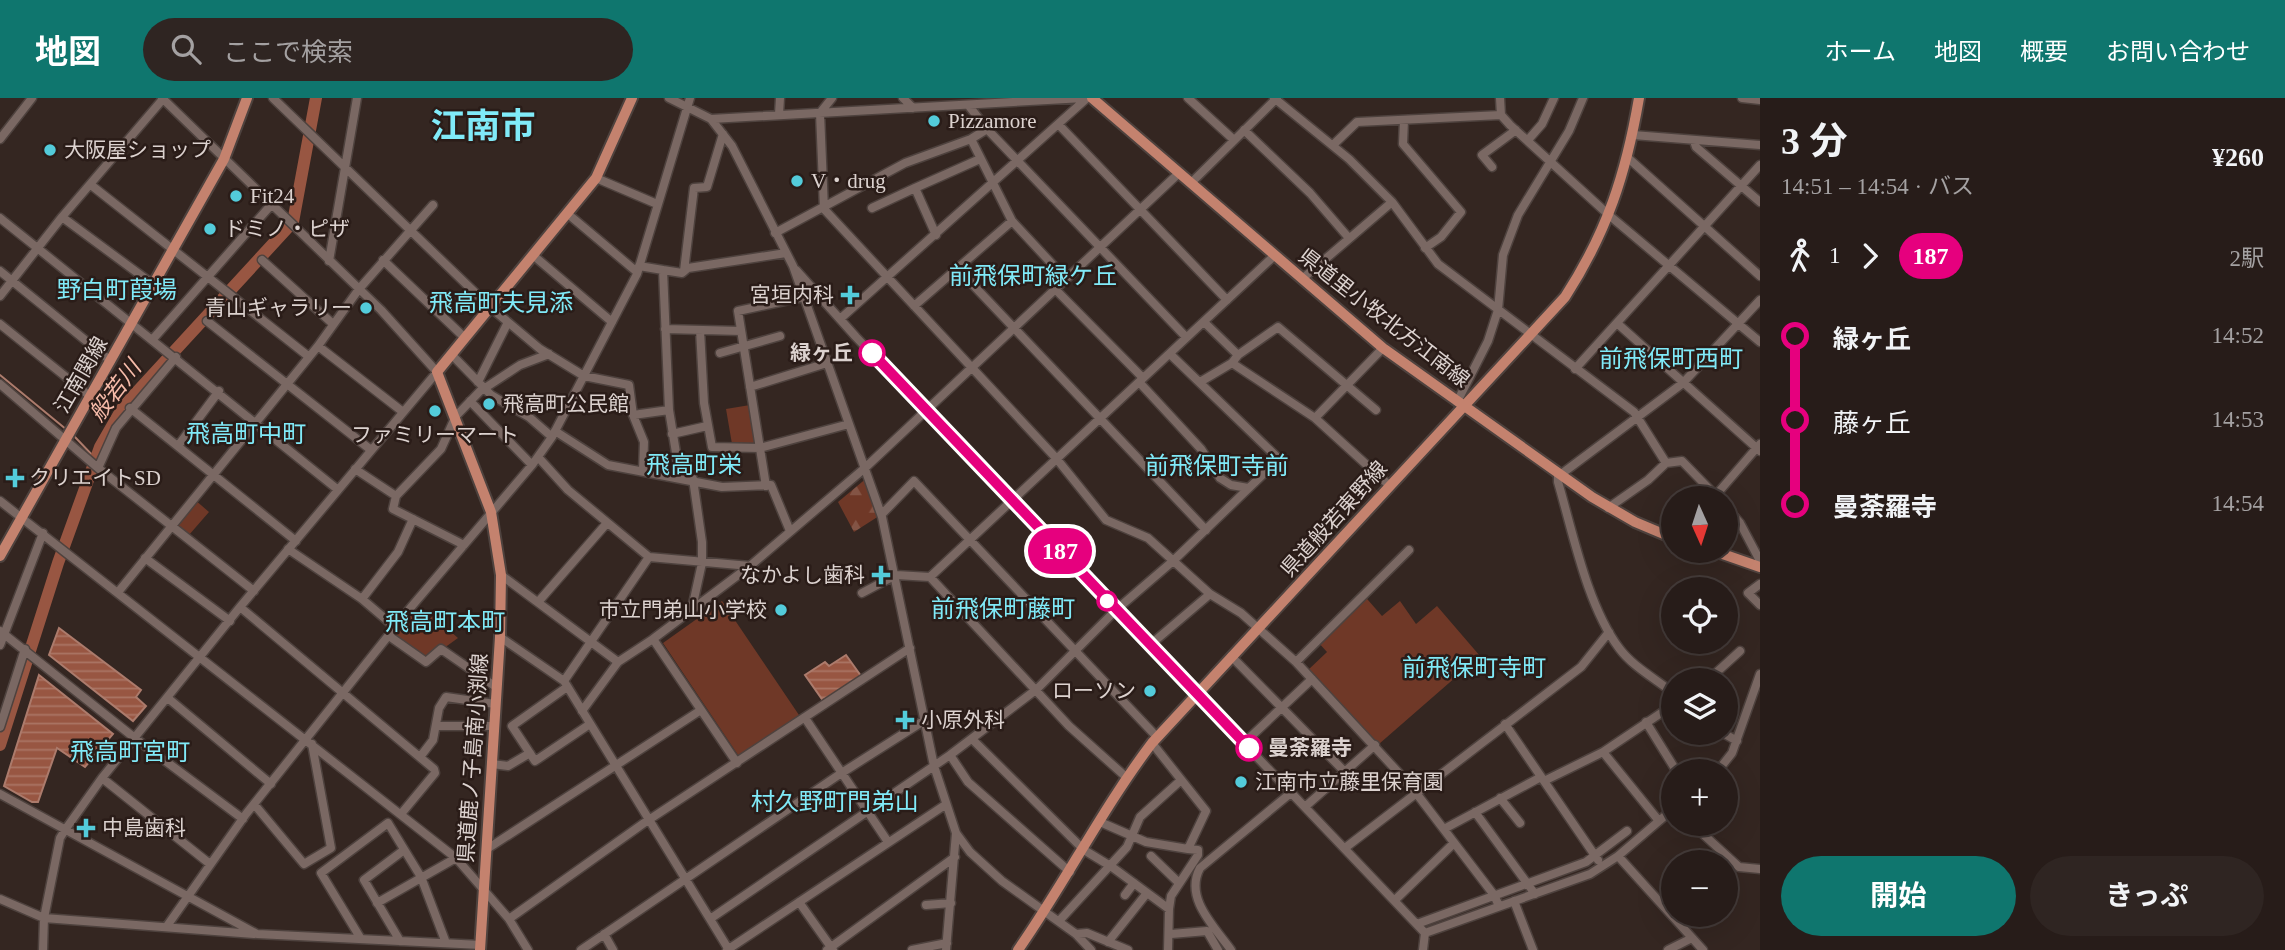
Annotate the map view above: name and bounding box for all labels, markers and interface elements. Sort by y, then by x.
search box [143,18,633,81]
icon: search [167,30,205,68]
text: 地図 [35,34,101,70]
text: ここで検索 [223,38,353,67]
text: ホーム [1825,39,1896,65]
text: 地図 [1934,39,1982,65]
text: 概要 [2020,39,2068,65]
text: お問い合わせ [2106,39,2250,65]
district label: 江南市 [430,107,536,146]
place label: Pizzamore [948,109,1037,133]
marker: Pizzamore [926,113,942,129]
text: 3 分 [1781,120,1848,162]
place label: 大阪屋ショップ [64,138,211,162]
marker: 大阪屋ショップ [42,142,58,158]
text: ¥260 [2212,143,2264,172]
place label: V・drug [811,169,886,193]
marker: V・drug [789,173,805,189]
text: 14:51 – 14:54 · バス [1781,174,1974,199]
place label: Fit24 [250,184,295,208]
marker: Fit24 [228,188,244,204]
place label: ドミノ・ピザ [224,217,350,241]
marker: ドミノ・ピザ [202,221,218,237]
icon: walk [1781,237,1819,275]
icon: forward [1851,237,1889,275]
text: 1 [1829,243,1841,268]
text: 187 [1913,243,1949,269]
street label: 県道里小牧北方江南線 [1294,244,1474,392]
text: 2駅 [2230,246,2264,271]
district label: 前飛保町緑ケ丘 [949,263,1117,289]
district label: 野白町葭場 [57,277,177,303]
place label: 宮垣内科 [750,283,834,307]
marker: 宮垣内科 [840,285,860,305]
district label: 飛高町夫見添 [429,290,573,316]
place label: 青山ギャラリー [205,296,352,320]
marker: 青山ギャラリー [358,300,374,316]
text: 14:52 [2212,323,2264,348]
text: 緑ヶ丘 [1833,325,1911,354]
street label: 江南関線 [50,333,112,417]
marker: 緑ヶ丘 [859,340,885,366]
place label: 緑ヶ丘 [790,341,853,365]
district label: 前飛保町西町 [1599,346,1743,372]
water label: 般若川 [84,354,148,426]
place label: 飛高町公民館 [503,392,629,416]
marker: 飛高町公民館 [481,396,497,412]
marker: ファミリーマート [427,403,443,419]
text: 14:53 [2212,407,2264,432]
text: 藤ヶ丘 [1833,409,1911,438]
district label: 飛高町中町 [186,421,306,447]
place label: ファミリーマート [351,423,519,447]
district label: 飛高町栄 [646,452,742,478]
district label: 前飛保町寺前 [1145,453,1289,479]
street label: 県道般若東野線 [1276,456,1392,582]
place label: クリエイトSD [29,466,161,490]
marker: クリエイトSD [7,470,23,486]
north arrow [1661,486,1738,564]
map controls [1661,486,1738,927]
text: 14:54 [2212,491,2264,516]
text: 曼荼羅寺 [1833,493,1937,522]
line badge: 187 [1020,528,1100,574]
text: 187 [1042,538,1078,564]
place label: なかよし歯科 [740,563,865,587]
marker: なかよし歯科 [871,565,891,585]
button: locate [1661,577,1738,654]
unlabelled marker [1097,591,1117,611]
district label: 前飛保町藤町 [931,596,1075,622]
place label: 市立門弟山小学校 [599,598,767,622]
marker: 市立門弟山小学校 [773,602,789,618]
district label: 飛高町本町 [385,609,505,635]
street label: 県道鹿ノ子島南小渕線 [454,652,492,864]
district label: 前飛保町寺町 [1402,655,1546,681]
button: layers [1661,668,1738,745]
place label: ローソン [1052,679,1136,703]
marker: ローソン [1142,683,1158,699]
place label: 小原外科 [921,708,1005,732]
marker: 小原外科 [895,710,915,730]
marker: 曼荼羅寺 [1236,735,1262,761]
place label: 曼荼羅寺 [1268,736,1352,760]
district label: 飛高町宮町 [70,739,190,765]
button: + [1661,759,1738,836]
place label: 江南市立藤里保育園 [1255,770,1444,794]
marker: 江南市立藤里保育園 [1233,774,1249,790]
district label: 村久野町門弟山 [751,789,919,815]
place label: 中島歯科 [102,816,186,840]
marker: 中島歯科 [76,818,96,838]
button: − [1661,850,1738,927]
button: 開始 [1781,856,2016,936]
button: きっぷ [2030,856,2264,936]

